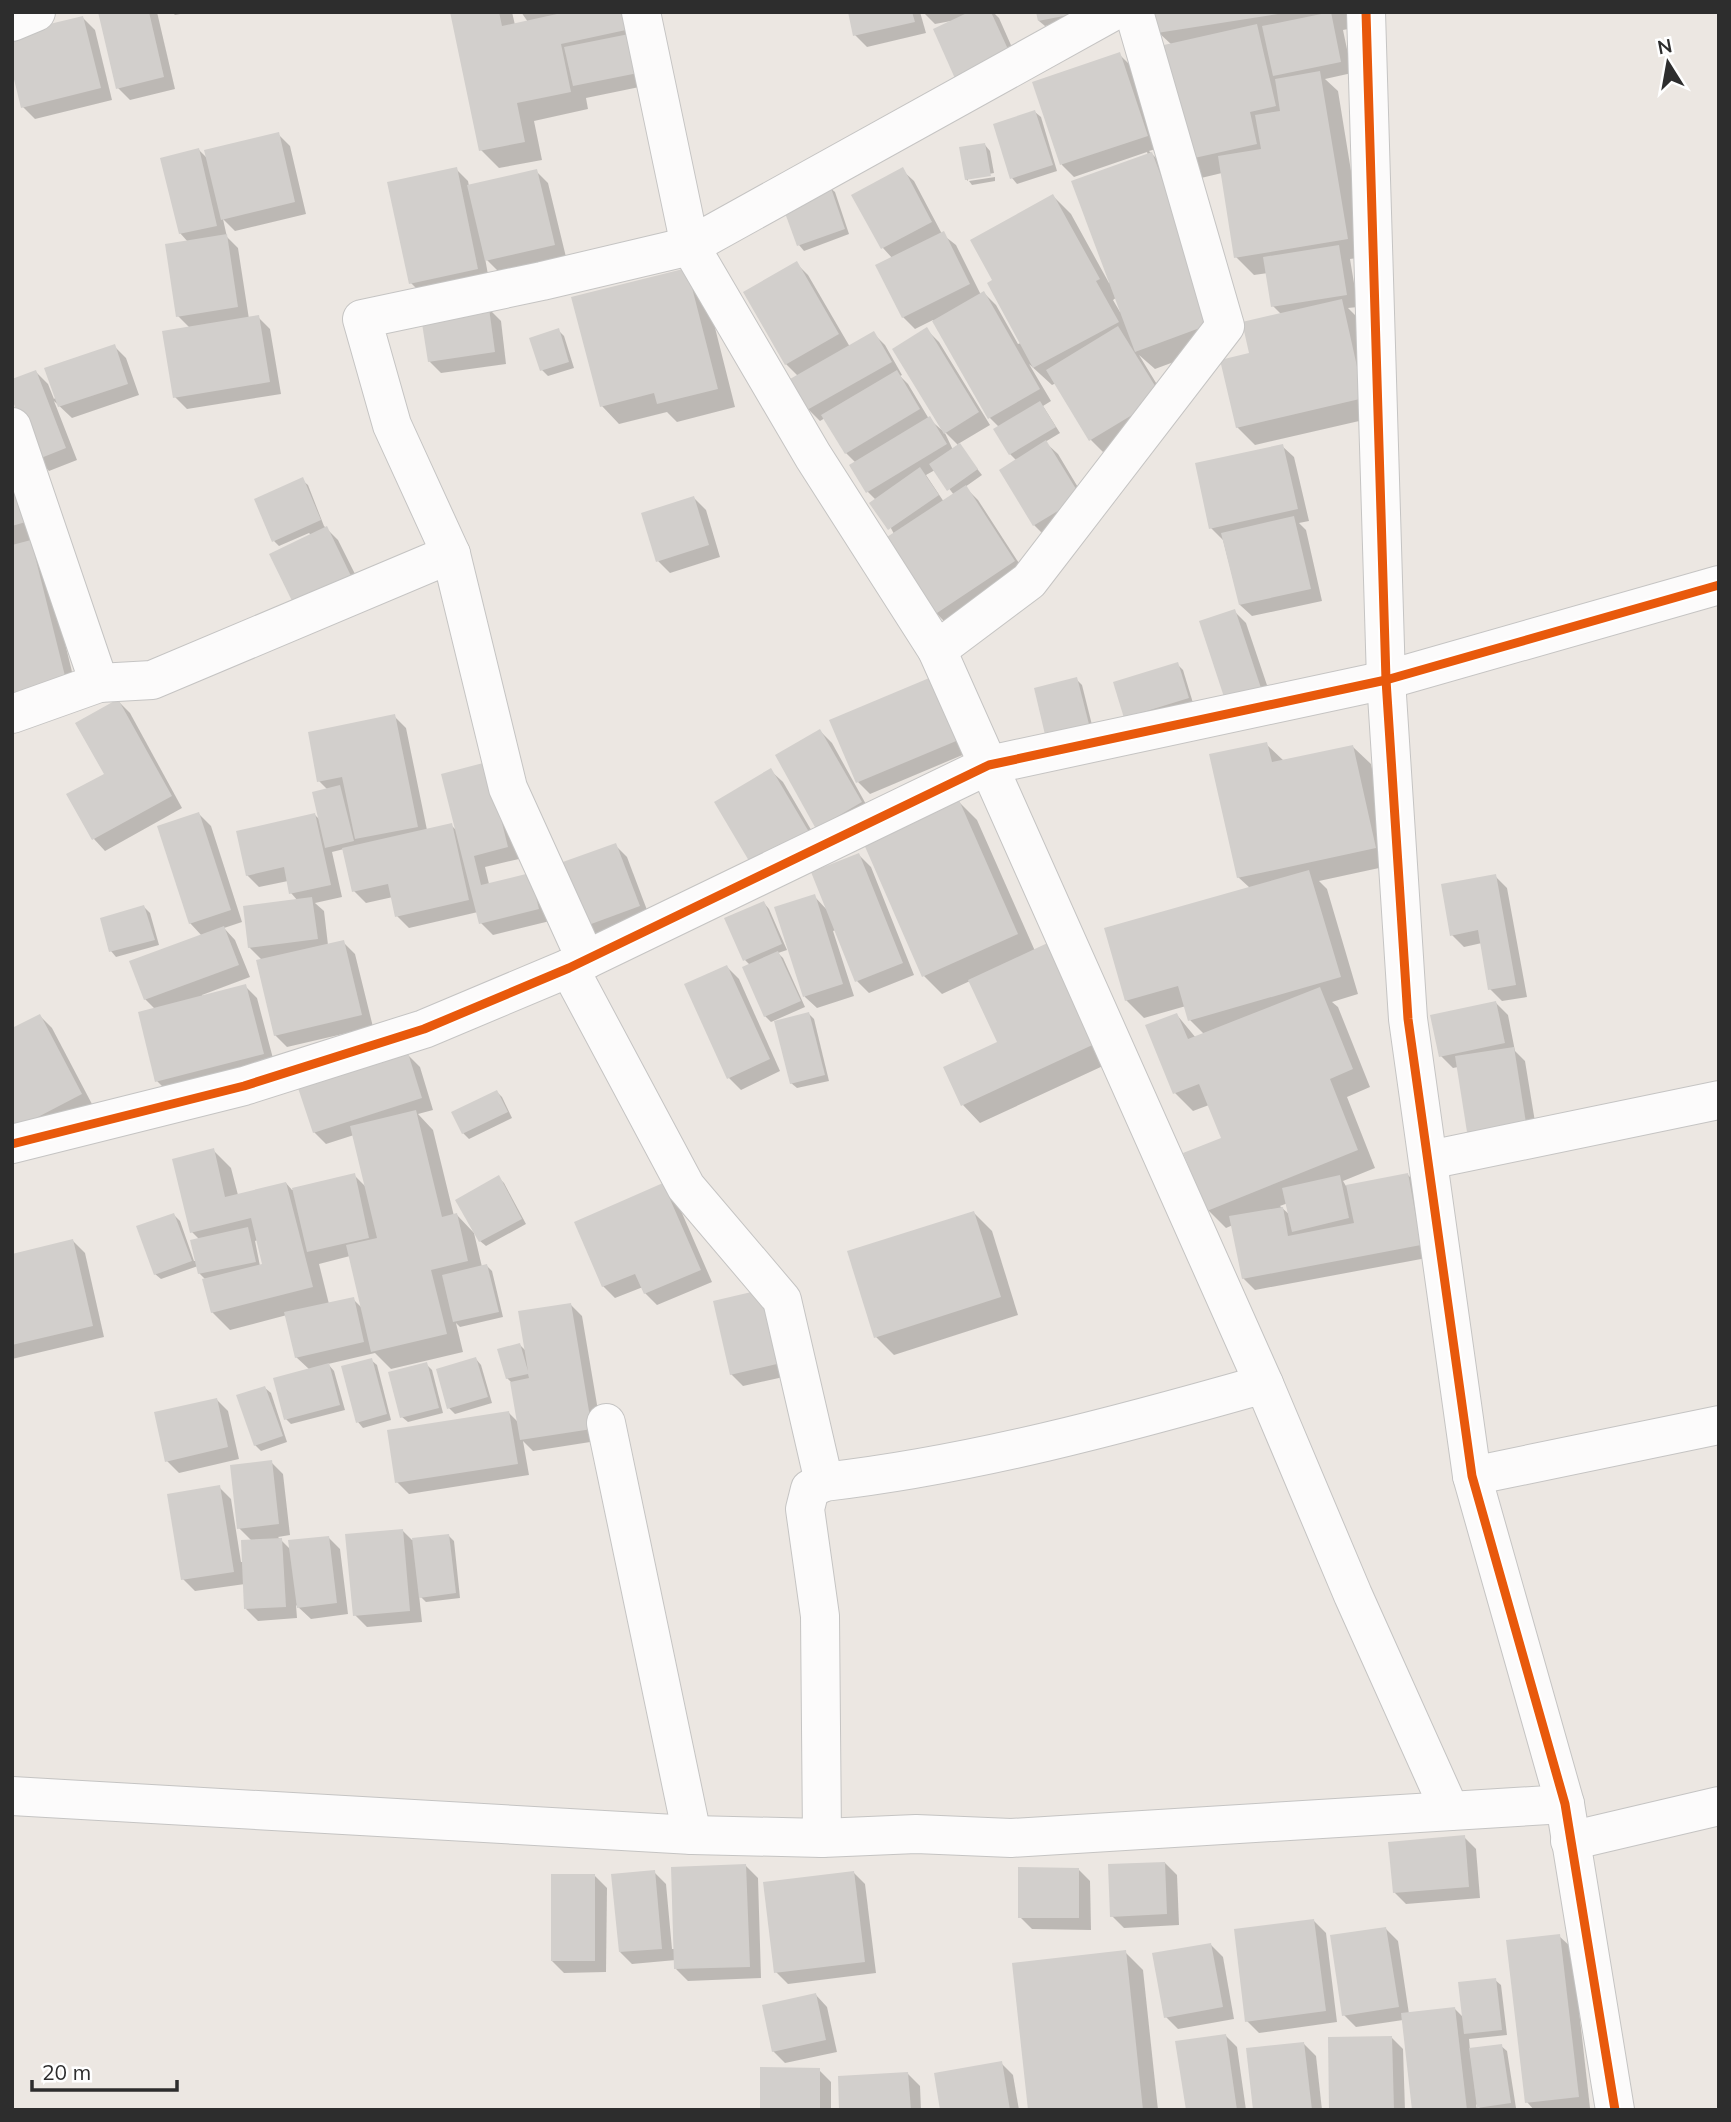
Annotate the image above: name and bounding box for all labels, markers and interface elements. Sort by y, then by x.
north arrow [1633,28,1703,98]
text: N [1655,33,1674,59]
scale bar [32,2048,177,2092]
text: 20 m [42,2059,91,2085]

